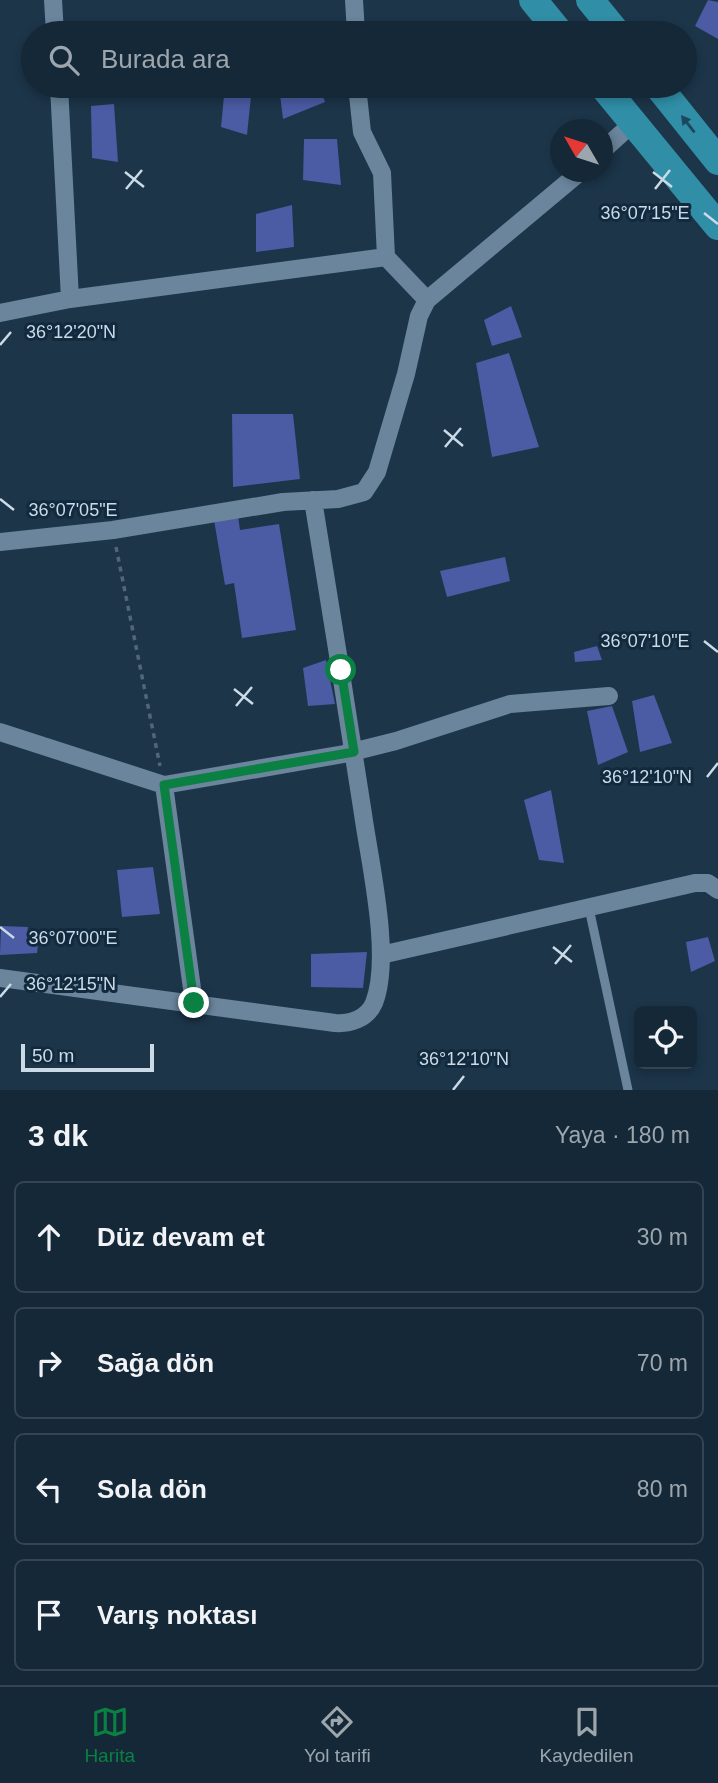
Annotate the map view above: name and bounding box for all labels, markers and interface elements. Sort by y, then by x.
search box [21,21,697,98]
icon: search [45,41,83,79]
text: Burada ara [101,44,230,74]
one-way arrow [681,115,696,133]
north arrow [550,119,613,182]
text: 36°07'15"E [600,203,690,223]
text: 36°12'20"N [26,322,116,342]
text: 36°07'05"E [28,500,118,520]
text: 36°07'10"E [600,631,690,651]
route start [325,654,356,685]
text: 36°12'10"N [602,767,692,787]
text: 36°07'00"E [28,928,118,948]
text: 36°12'15"N [26,974,116,994]
route end [178,987,209,1018]
map controls [634,1006,697,1069]
button: locate [634,1006,697,1069]
scale bar [21,1041,154,1073]
text: 50 m [32,1045,74,1066]
text: 36°12'10"N [419,1049,509,1069]
text: 3 dk [28,1119,88,1152]
text: Yaya · 180 m [555,1122,690,1148]
icon: ahead [30,1218,68,1256]
text: Düz devam et [97,1222,265,1252]
text: 30 m [637,1224,688,1250]
icon: right [30,1344,68,1382]
text: Sağa dön [97,1348,214,1378]
text: 70 m [637,1350,688,1376]
icon: left [30,1470,68,1508]
text: Sola dön [97,1474,207,1504]
text: 80 m [637,1476,688,1502]
icon: arrive [30,1596,68,1634]
text: Varış noktası [97,1600,257,1630]
tab: Harita [84,1703,135,1767]
tab: Yol tarifi [304,1703,371,1767]
tab: Kaydedilen [540,1703,634,1767]

